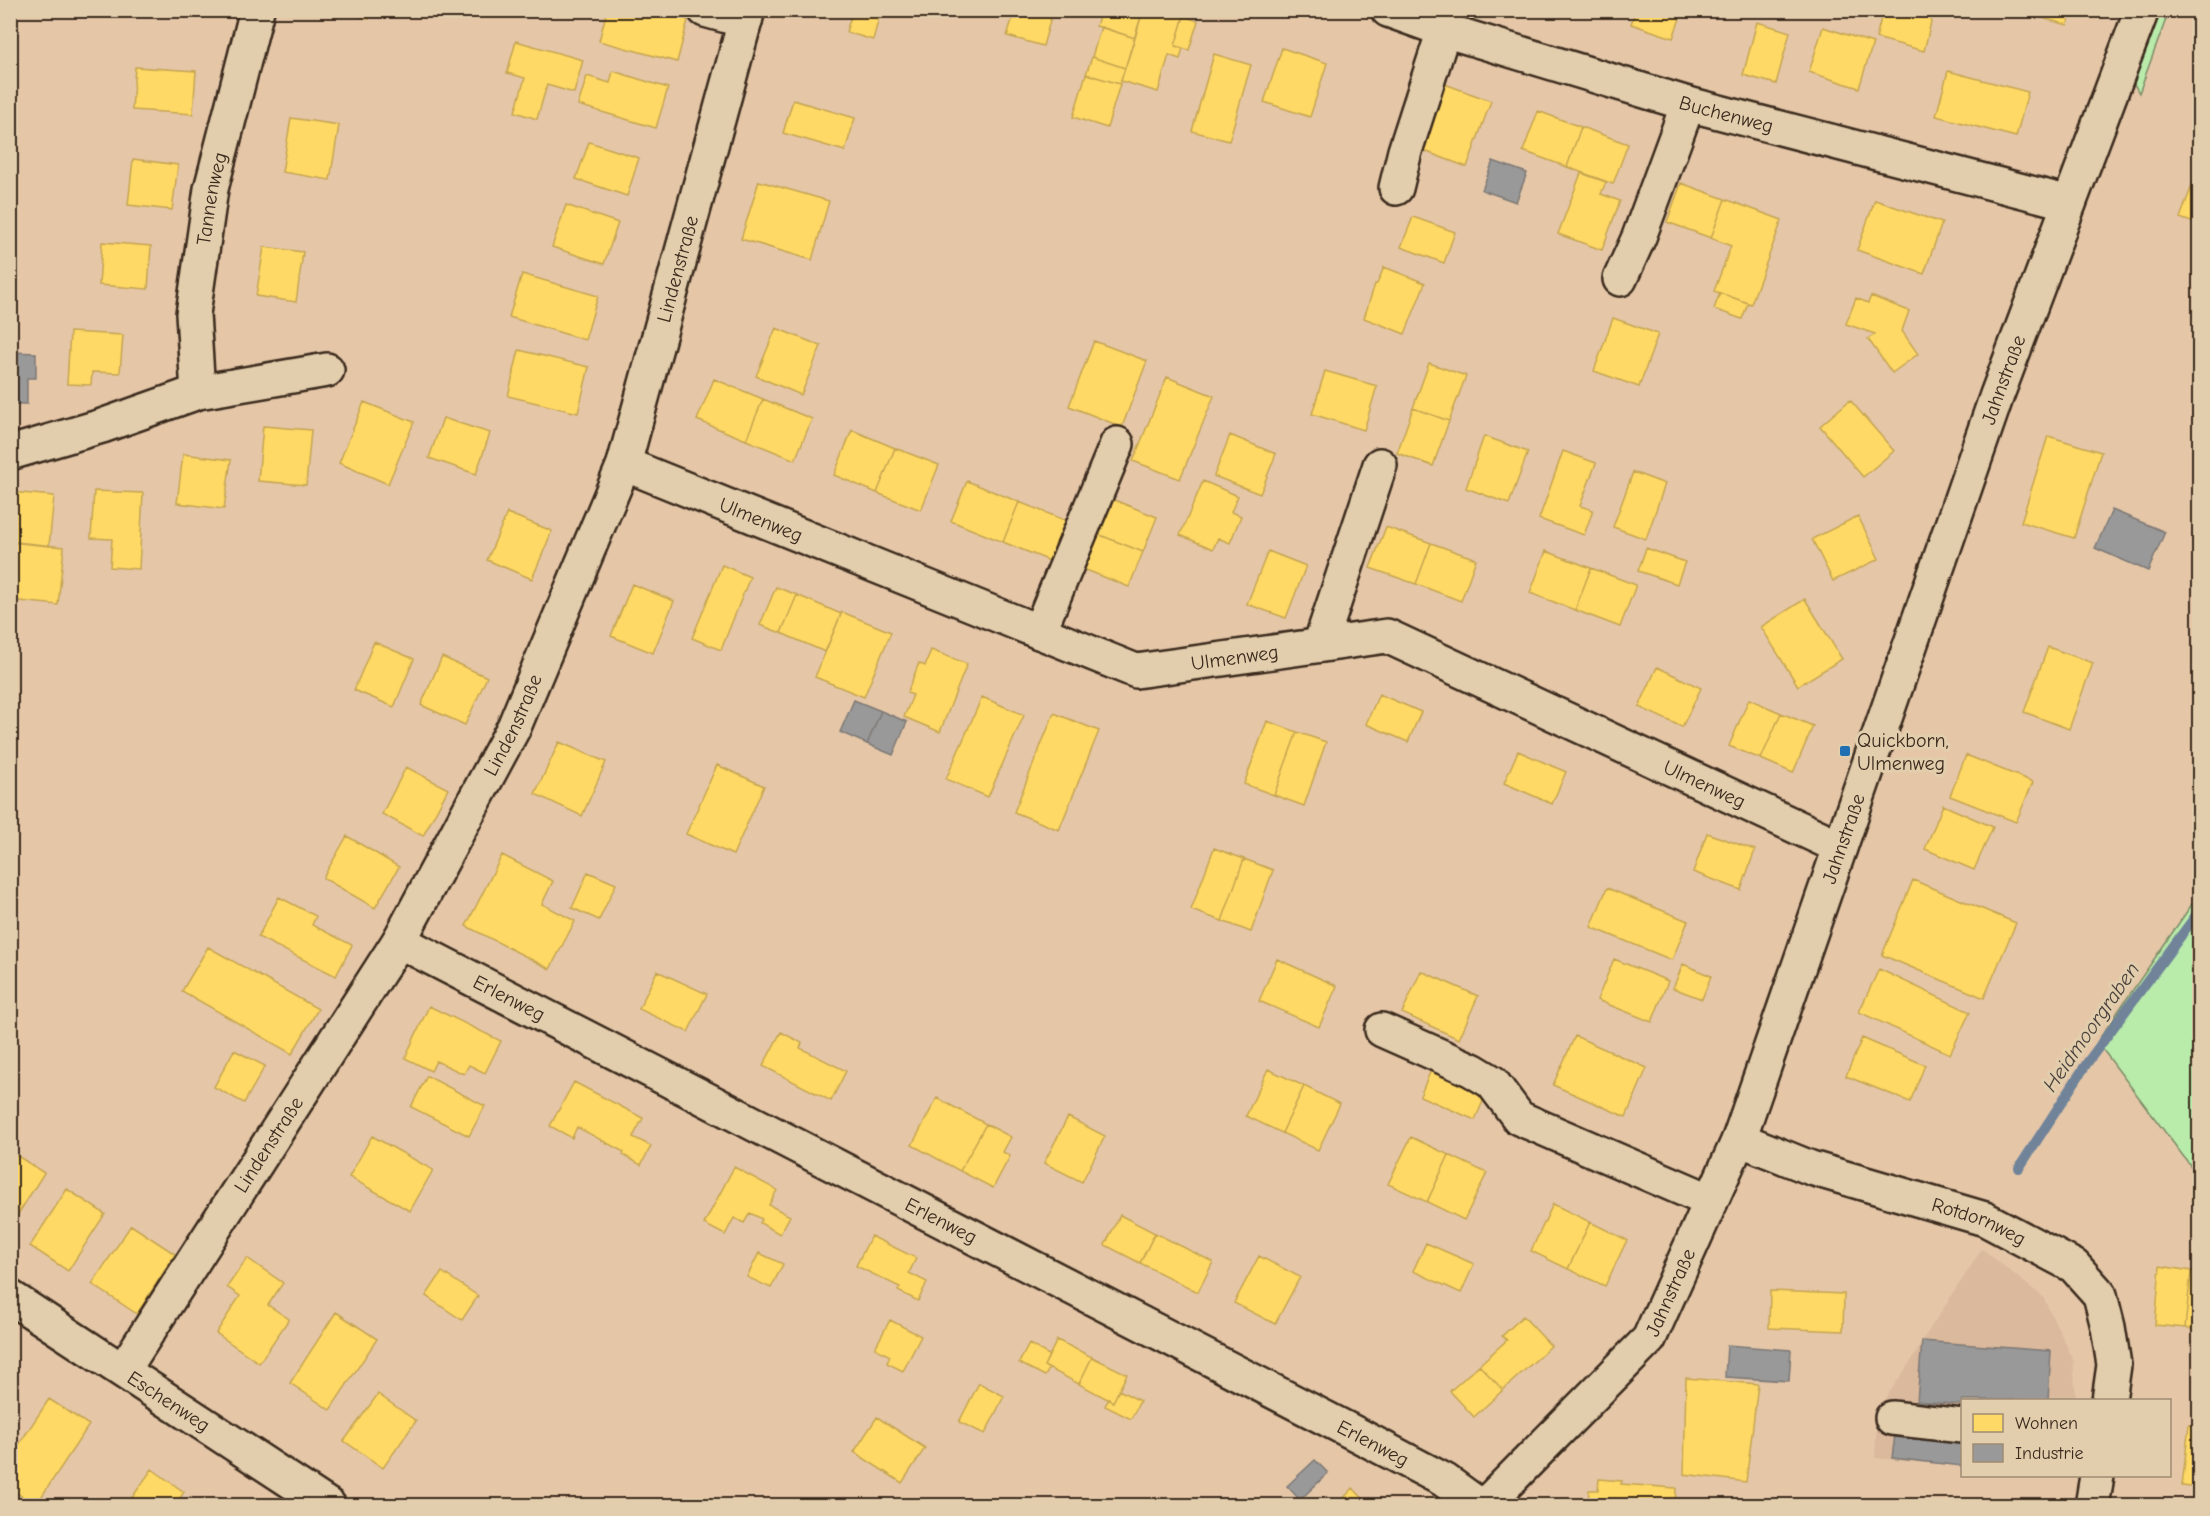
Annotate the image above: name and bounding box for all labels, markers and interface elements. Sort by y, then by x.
street label: Buchenweg [1676,91,1776,138]
street label: Tannenweg [192,150,232,247]
street label: Lindenstraße [652,213,703,325]
street label: Jahnstraße [1977,332,2031,428]
street label: Ulmenweg [716,493,806,547]
street label: Ulmenweg [1190,640,1280,675]
street label: Lindenstraße [479,671,547,780]
place label: Quickborn, Ulmenweg [1857,729,1949,775]
marker: Quickborn, Ulmenweg [1838,744,1852,758]
street label: Ulmenweg [1660,755,1749,813]
street label: Jahnstraße [1817,791,1870,887]
water label: Heidmoorgraben [2038,958,2144,1096]
street label: Erlenweg [469,970,549,1026]
street label: Lindenstraße [229,1092,308,1197]
street label: Erlenweg [901,1193,981,1249]
street label: Rotdornweg [1929,1193,2030,1251]
street label: Jahnstraße [1641,1245,1700,1340]
street label: Eschenweg [123,1366,214,1437]
legend [1961,1399,2171,1477]
text: Wohnen [2015,1413,2078,1434]
street label: Erlenweg [1333,1415,1413,1472]
text: Industrie [2015,1443,2084,1464]

